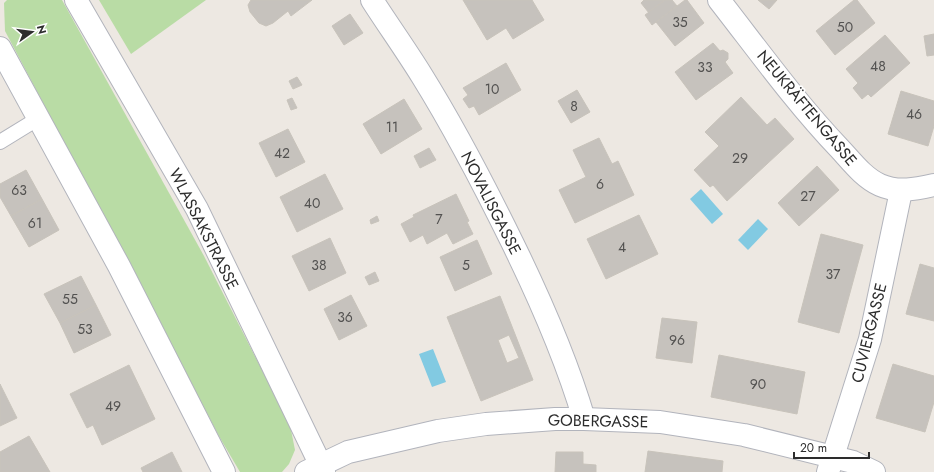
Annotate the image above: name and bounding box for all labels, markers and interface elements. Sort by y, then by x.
north arrow [12,12,52,52]
house number: 35 [672,12,688,32]
house number: 50 [837,17,853,37]
text: N [33,23,51,36]
street label: NEUKRÄFTENGASSE [752,45,862,171]
house number: 48 [870,56,886,76]
house number: 33 [697,57,713,77]
house number: 10 [485,79,499,99]
house number: 8 [570,96,578,116]
house number: 46 [906,104,922,124]
house number: 11 [386,117,398,137]
house number: 42 [274,143,290,163]
street label: NOVALISGASSE [455,148,527,258]
house number: 29 [732,148,748,168]
street label: WLASSAKSTRASSE [163,164,245,294]
house number: 6 [596,174,604,194]
house number: 63 [11,180,27,200]
house number: 27 [800,186,816,206]
house number: 40 [304,193,320,213]
house number: 7 [435,209,443,229]
house number: 61 [28,213,42,233]
house number: 4 [618,237,626,257]
house number: 38 [311,255,327,275]
house number: 5 [462,255,470,275]
house number: 37 [826,264,841,284]
street label: CUVIERGASSE [845,281,893,385]
house number: 55 [62,289,78,309]
house number: 36 [337,307,353,327]
house number: 53 [77,319,93,339]
house number: 96 [669,330,685,350]
house number: 90 [750,374,766,394]
house number: 49 [105,396,121,416]
street label: GOBERGASSE [548,409,648,433]
scale bar [794,434,869,460]
text: 20 m [800,439,827,457]

